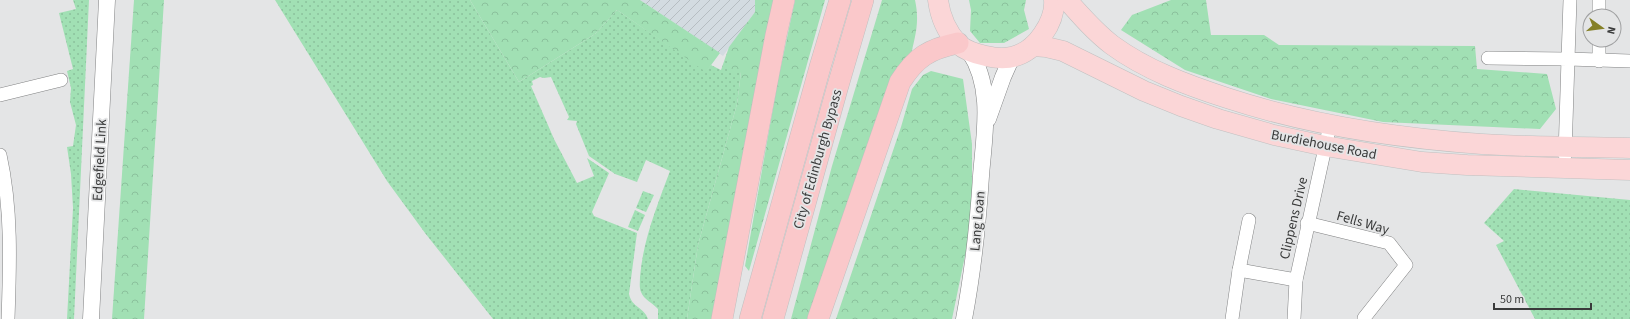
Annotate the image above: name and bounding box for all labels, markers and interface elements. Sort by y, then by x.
north arrow [1582,8,1622,48]
text: N [1603,25,1619,36]
street label: City of Edinburgh Bypass [788,87,848,232]
street label: Edgefield Link [88,118,112,202]
street label: Burdiehouse Road [1269,125,1378,165]
street label: Clippens Drive [1275,175,1313,261]
street label: Lang Loan [965,190,991,252]
street label: Fells Way [1334,206,1392,240]
scale bar [1494,285,1591,311]
text: 50 m [1500,291,1524,308]

